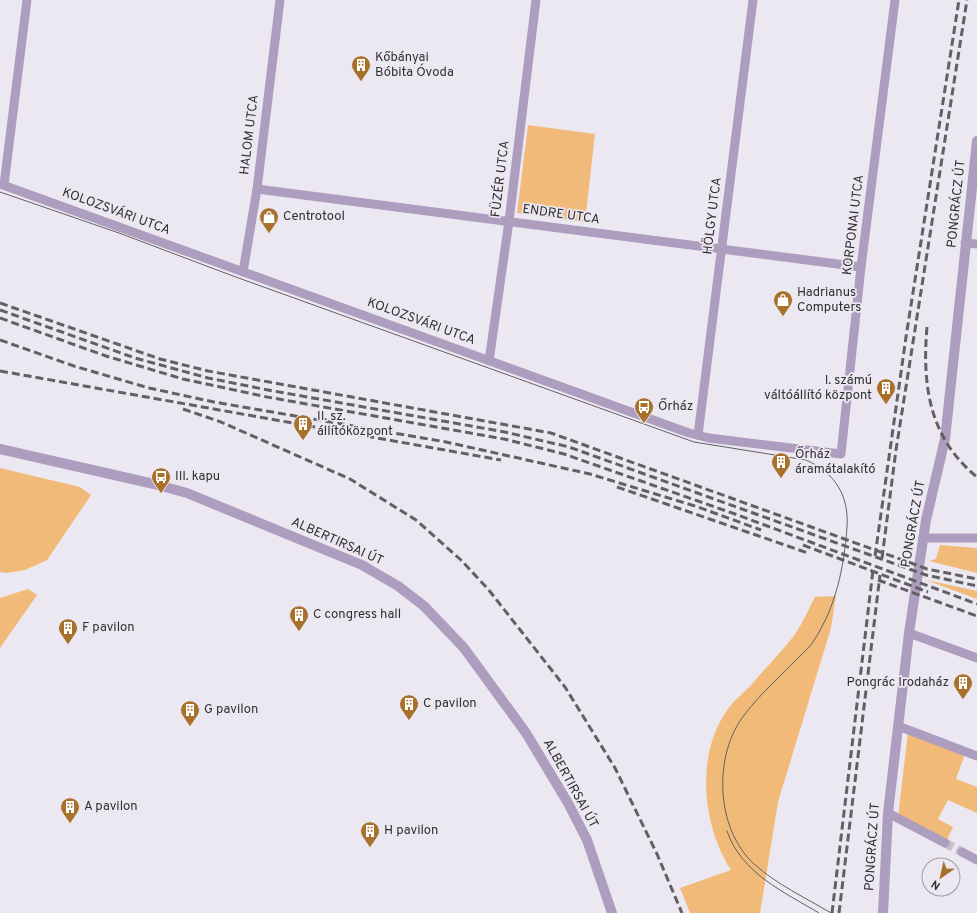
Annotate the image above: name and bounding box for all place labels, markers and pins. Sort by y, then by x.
place label: Kőbányai Bóbita Óvoda [375,50,454,81]
building icon: Kőbányai Bóbita Óvoda [350,54,372,82]
shop icon: Centrotool [258,206,280,234]
place label: Centrotool [283,209,345,225]
place label: Hadrianus Computers [797,285,861,316]
shop icon: Hadrianus Computers [772,289,794,317]
place label: I. számú váltóállító központ [764,373,872,404]
building icon: I. számú váltóállító központ [875,377,897,405]
bus stop icon: Őrház [633,396,655,424]
place label: Őrház [658,397,693,415]
place label: II. sz. állítóközpont [317,409,393,440]
building icon: II. sz. állítóközpont [292,413,314,441]
place label: Őrház áramátalakító [795,445,876,478]
building icon: Őrház áramátalakító [770,451,792,479]
bus stop icon: III. kapu [150,466,172,494]
place label: III. kapu [175,469,220,485]
building icon: C congress hall [288,604,310,632]
place label: C congress hall [313,607,401,623]
building icon: F pavilon [57,617,79,645]
place label: F pavilon [82,620,135,636]
building icon: Pongrác Irodaház [952,672,974,700]
place label: Pongrác Irodaház [846,675,949,691]
building icon: C pavilon [398,693,420,721]
place label: C pavilon [423,696,477,712]
building icon: G pavilon [179,699,201,727]
place label: G pavilon [204,702,258,718]
building icon: A pavilon [59,796,81,824]
place label: A pavilon [84,799,138,815]
building icon: H pavilon [359,820,381,848]
place label: H pavilon [384,823,438,839]

